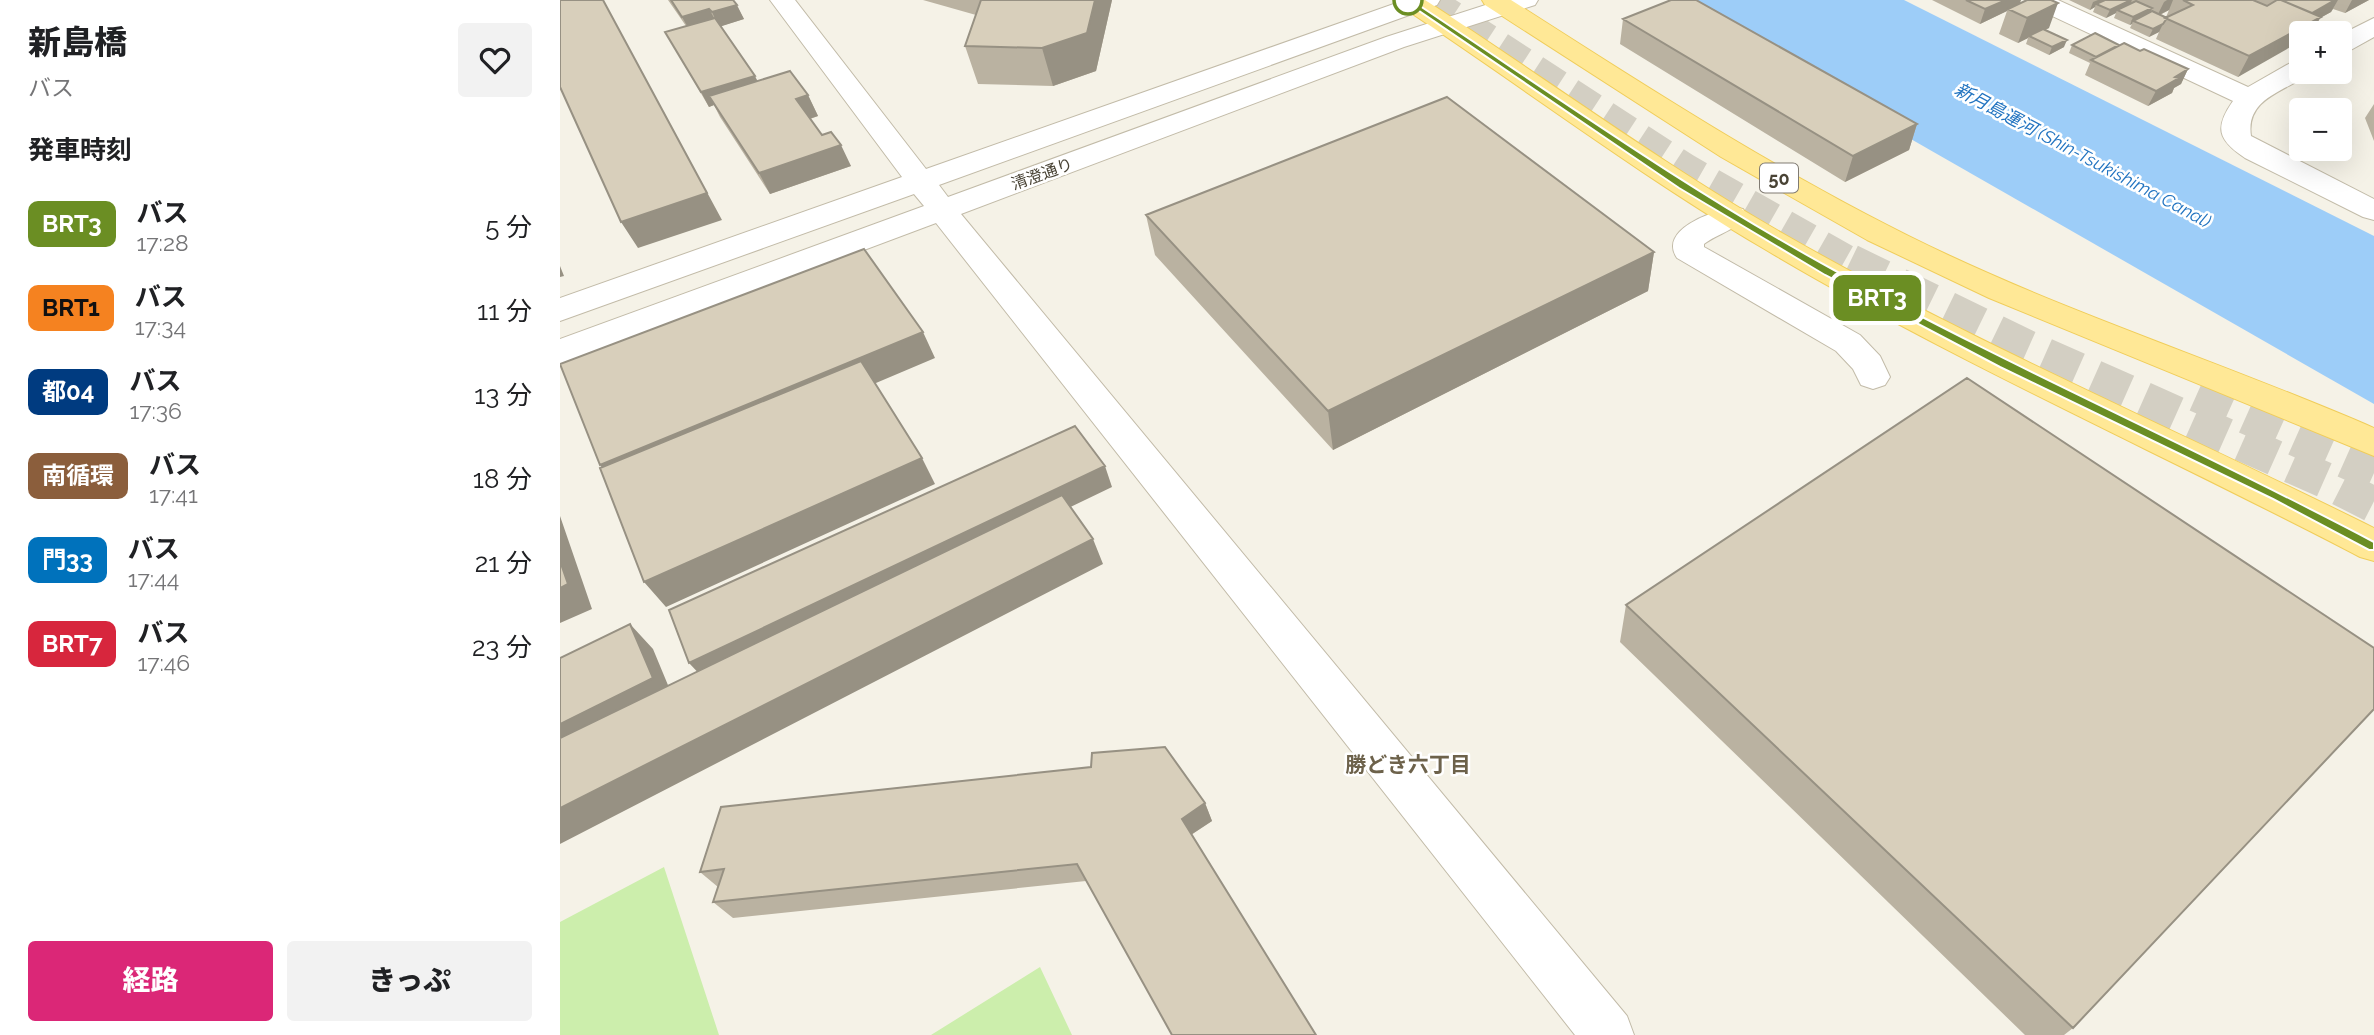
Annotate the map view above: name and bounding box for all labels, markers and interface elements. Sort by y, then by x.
unlabelled marker [1393,0,1423,15]
map controls [2289,21,2352,161]
button: + [2289,21,2352,84]
text: 新島橋 [28,23,127,62]
button: heart [458,23,532,97]
text: バス [28,74,74,101]
water label: 新月島運河 (Shin-Tsukishima Canal) [1951,78,2215,232]
button: − [2289,98,2352,161]
text: 発車時刻 [28,135,132,165]
street label: 清澄通り [1009,154,1075,194]
road number: 50 [1760,163,1798,192]
text: バス [137,198,189,228]
text: BRT3 [42,209,102,238]
text: 5 分 [485,212,532,242]
text: 17:28 [137,229,189,256]
line badge: BRT3 [1828,275,1926,321]
text: バス [135,282,187,312]
text: BRT3 [1847,283,1907,312]
text: BRT1 [42,293,100,322]
text: 11 分 [477,296,532,326]
text: 17:34 [135,313,186,340]
text: バス [129,366,181,396]
text: 都04 [42,377,94,406]
text: 13 分 [474,380,532,410]
text: 17:36 [129,397,182,424]
text: バス [149,450,201,480]
text: 南循環 [42,461,114,490]
text: 18 分 [473,464,532,494]
text: 17:41 [149,481,198,508]
text: バス [128,534,180,564]
text: 門33 [42,545,93,574]
text: 21 分 [475,548,532,578]
text: 17:44 [128,565,179,592]
text: バス [137,618,189,648]
text: BRT7 [42,629,102,658]
text: 23 分 [472,632,532,662]
text: 17:46 [137,649,190,676]
district label: 勝どき六丁目 [1345,752,1471,777]
button: 経路 [28,941,273,1021]
button: きっぷ [287,941,532,1021]

